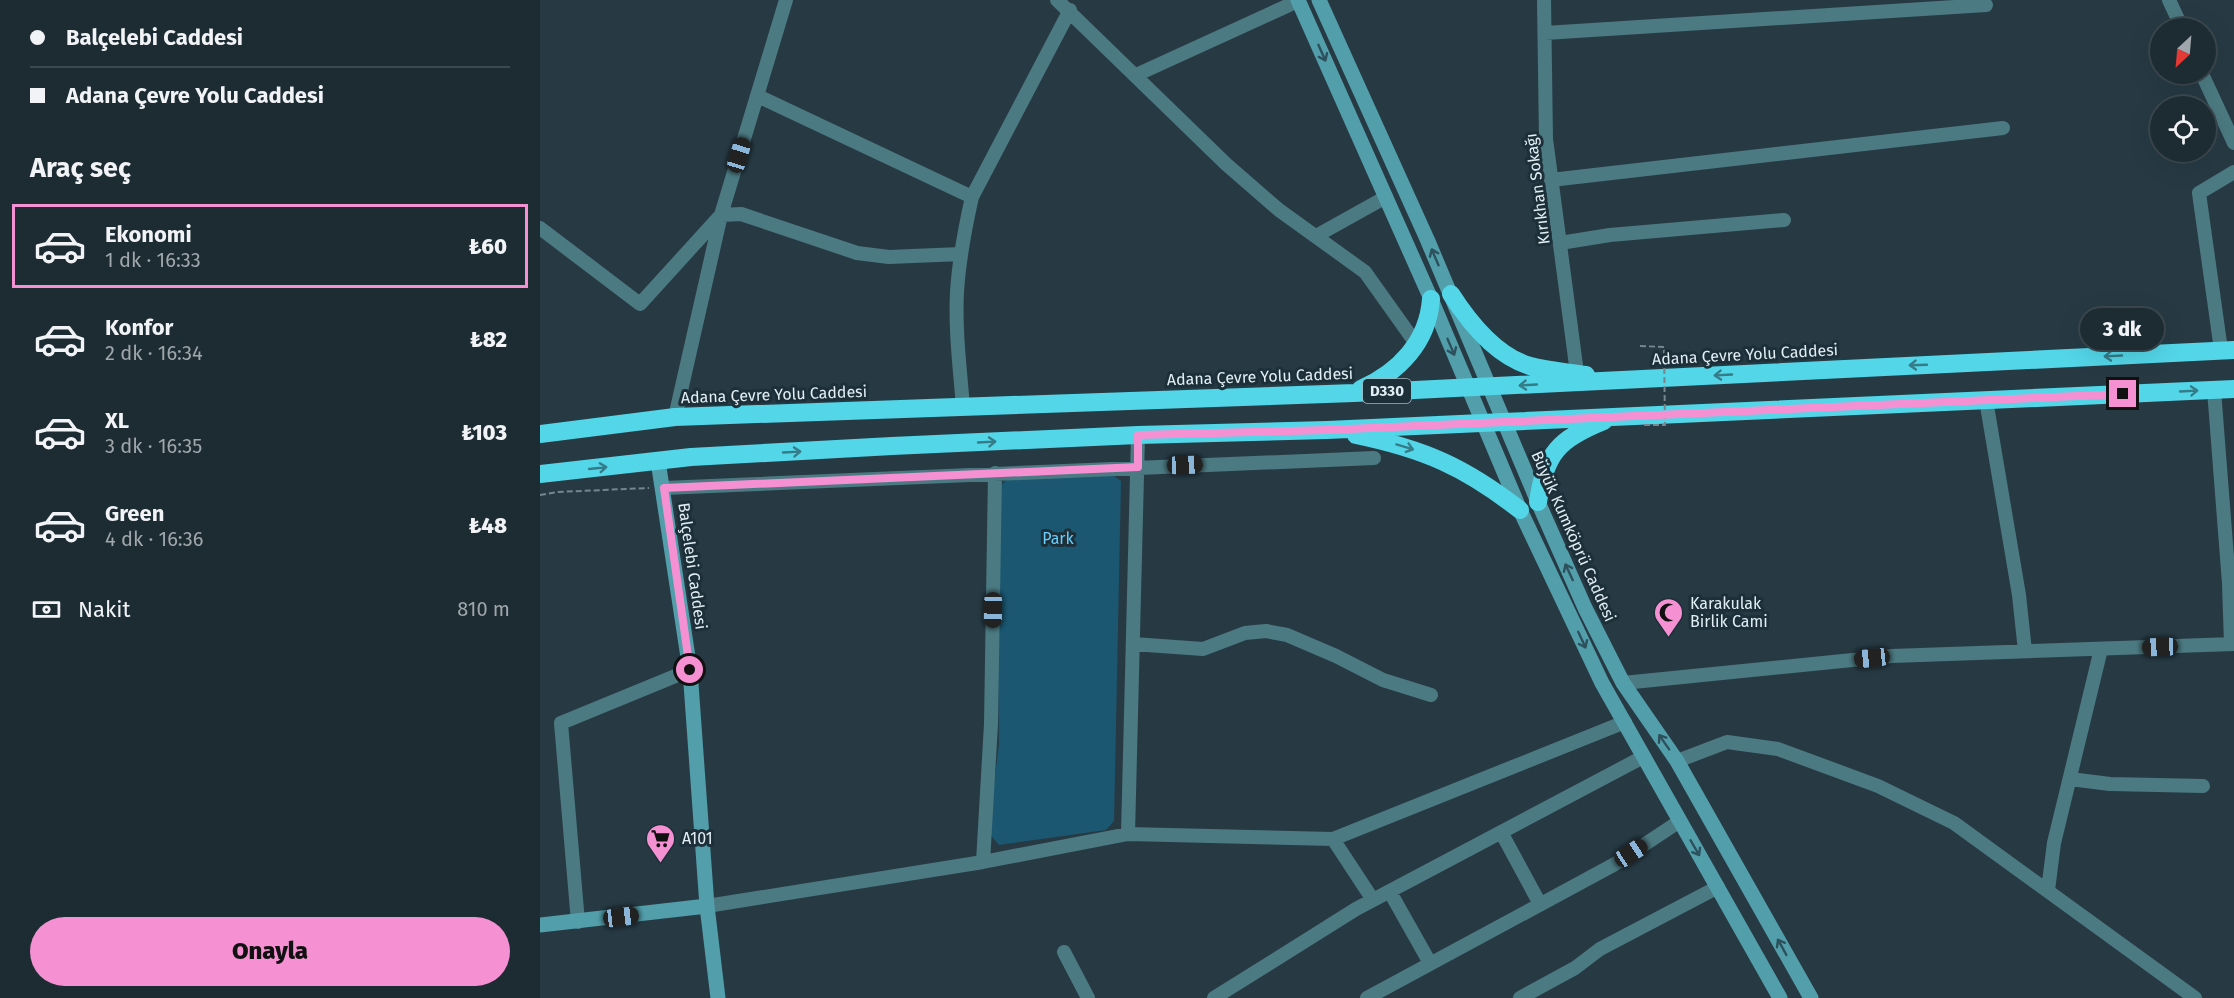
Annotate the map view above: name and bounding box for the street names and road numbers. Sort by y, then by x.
street label: Kırıkhan Sokağı [1521,132,1554,246]
street label: Adana Çevre Yolu Caddesi [1651,340,1839,370]
street label: Adana Çevre Yolu Caddesi [1167,364,1354,390]
road number: D330 [1363,379,1411,403]
street label: Adana Çevre Yolu Caddesi [681,382,868,408]
street label: Büyük Kumköprü Caddesi [1527,448,1620,625]
street label: Balçelebi Caddesi [673,501,711,631]

